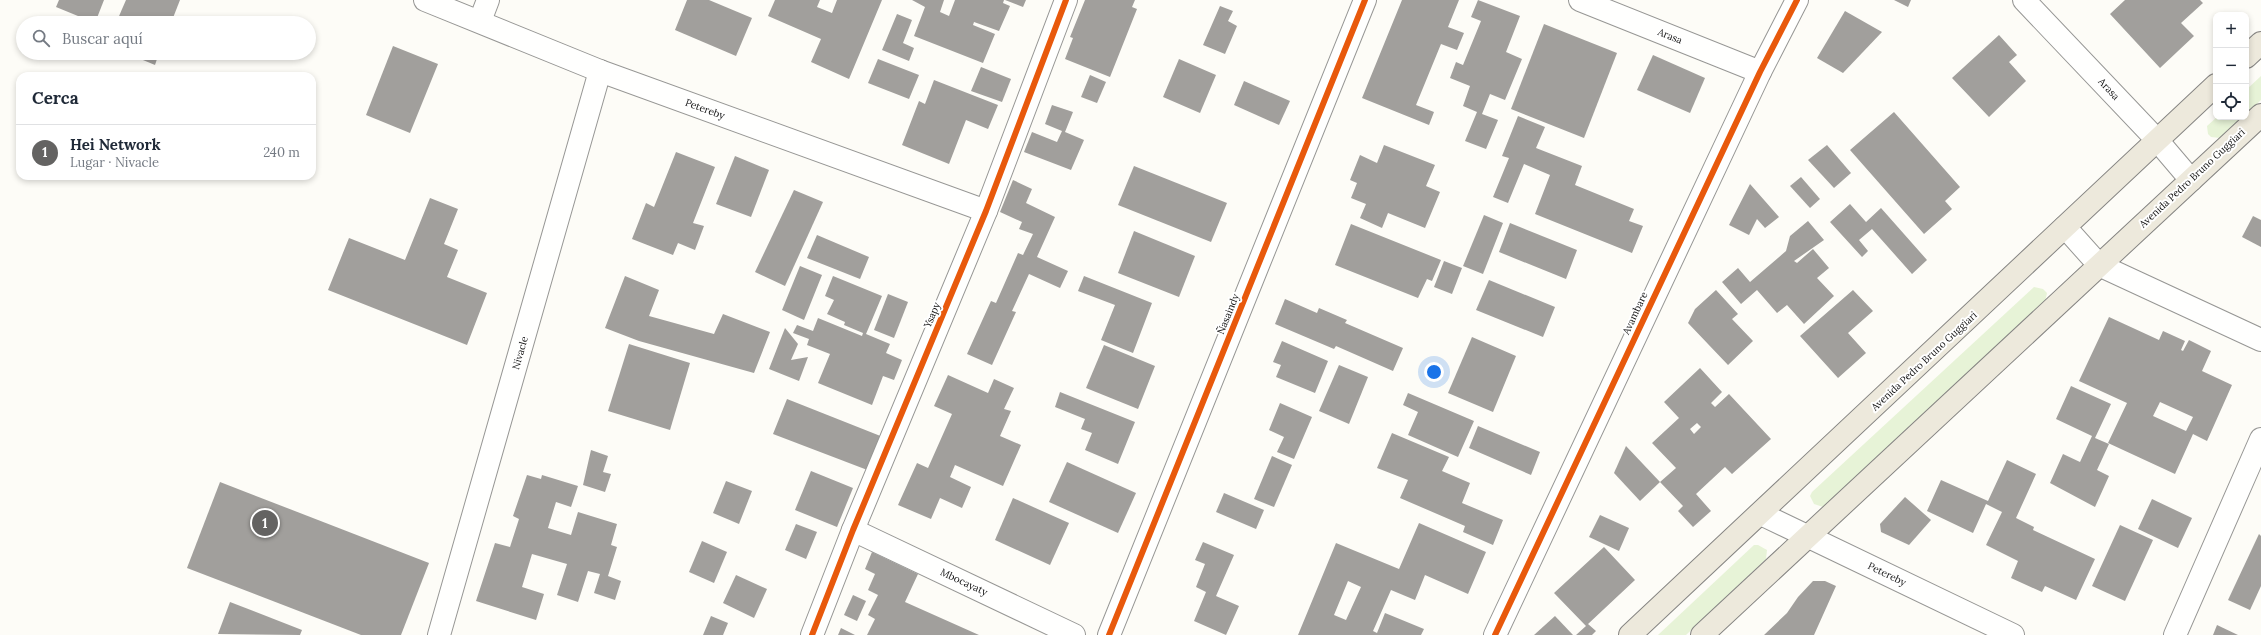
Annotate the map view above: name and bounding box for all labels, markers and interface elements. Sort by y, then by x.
map controls [2213,12,2249,120]
button: + [2213,12,2249,48]
search box [16,16,316,60]
street label: Arasa [1655,25,1684,47]
icon: search [30,27,52,49]
text: Buscar aquí [62,29,143,48]
button: − [2213,48,2249,84]
street label: Arasa [2095,75,2122,103]
button: locate [2213,84,2249,120]
text: Cerca [32,87,79,109]
street label: Petereby [683,96,727,122]
street label: Avenida Pedro Bruno Guggiari [2136,125,2248,231]
text: Hei Network [70,135,161,154]
text: 1 [42,144,48,161]
text: 240 m [263,144,300,161]
text: Lugar · Nivacle [70,154,159,171]
street label: Avambare [1619,289,1651,337]
street label: Ñasaindy [1214,291,1242,336]
street label: Ysapy [920,300,943,331]
street label: Avenida Pedro Bruno Guggiari [1868,308,1980,414]
street label: Nivacle [509,334,531,371]
your location [1424,362,1444,382]
pin: 1 [252,508,278,538]
street label: Petereby [1866,559,1909,589]
street label: Mbocayaty [938,565,990,599]

